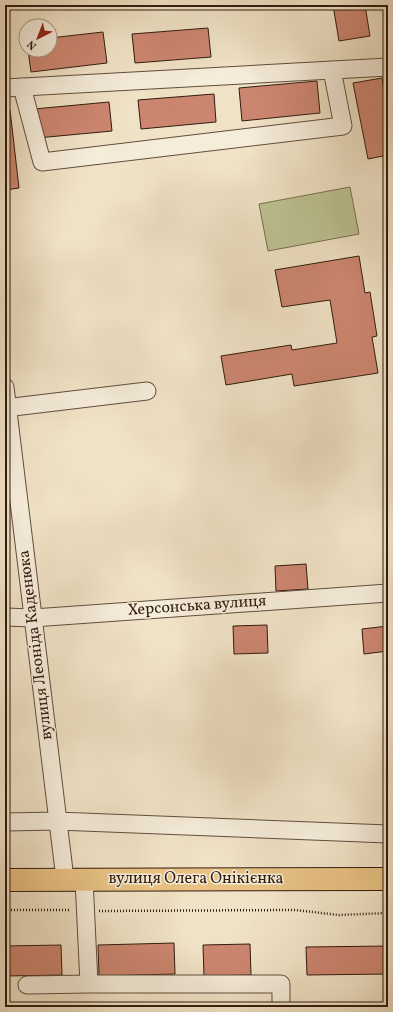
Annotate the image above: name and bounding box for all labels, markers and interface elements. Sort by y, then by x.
north arrow [18,18,58,58]
text: N [24,36,40,53]
street label: вулиця Леоніда Каденюка [13,549,59,741]
street label: Херсонська вулиця [127,590,267,622]
street label: вулиця Олега Онікієнка [109,868,283,890]

